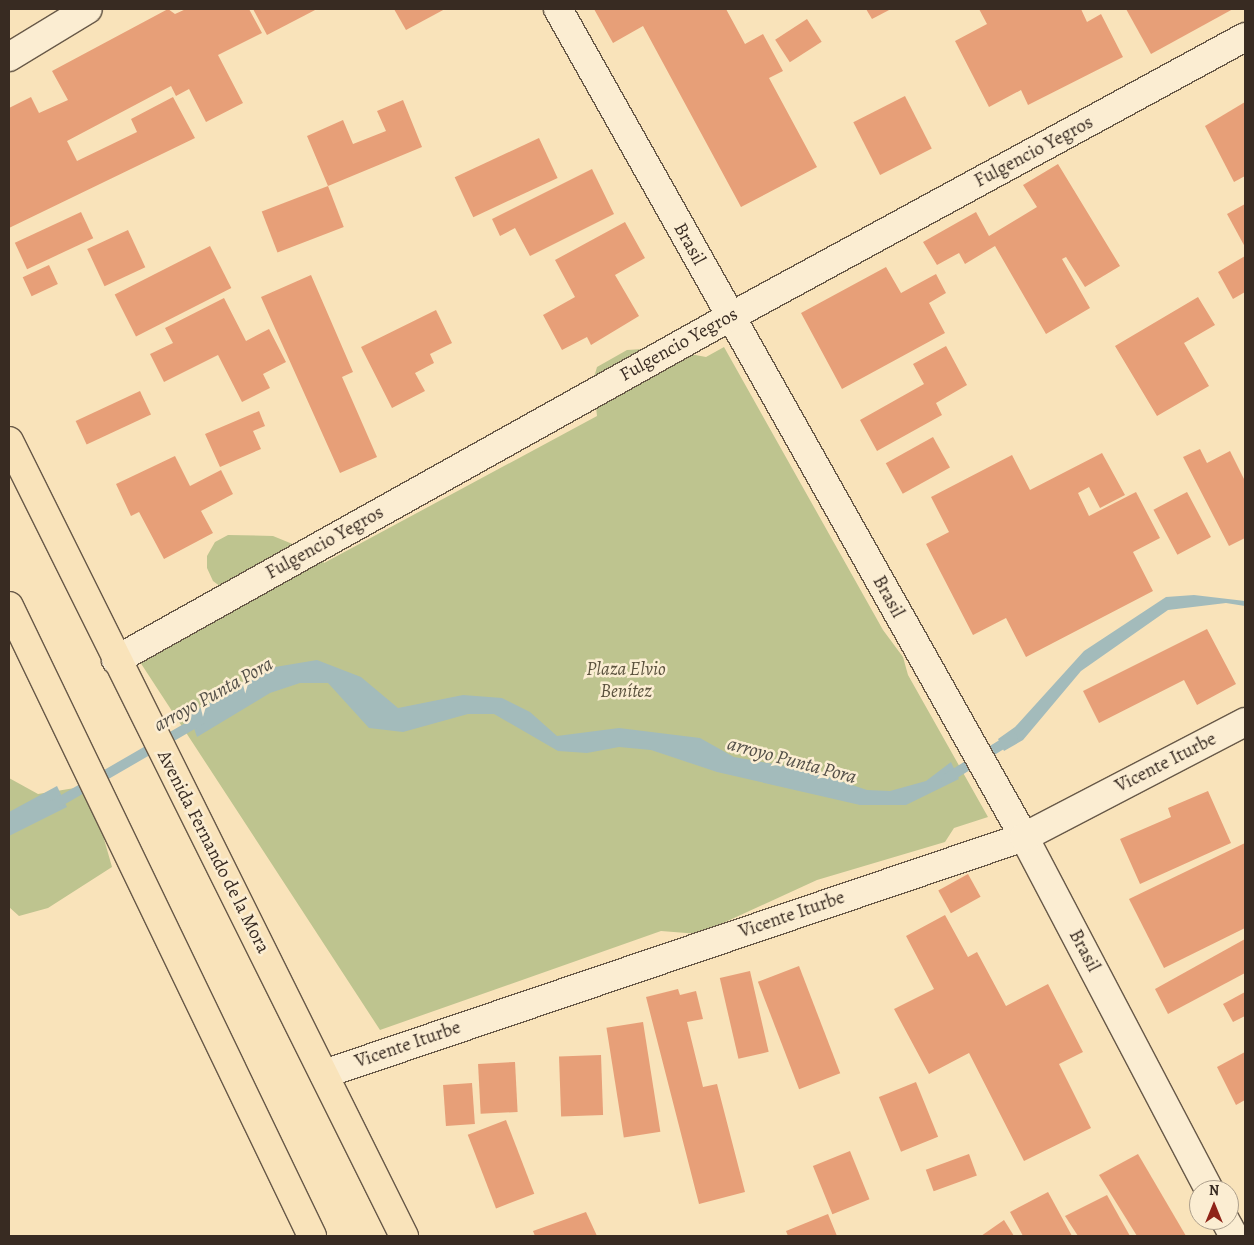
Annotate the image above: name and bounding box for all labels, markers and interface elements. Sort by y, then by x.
street label: Fulgencio Yegros [971,111,1097,193]
street label: Brasil [668,219,710,269]
street label: Fulgencio Yegros [616,303,742,387]
street label: Fulgencio Yegros [262,501,388,585]
street label: Brasil [867,572,909,622]
water label: arroyo Punta Pora [149,651,277,737]
park label: Plaza Elvio Benítez [586,659,666,703]
street label: Vicente Iturbe [1112,728,1220,798]
water label: arroyo Punta Pora [725,731,859,789]
street label: Avenida Fernando de la Mora [152,747,274,957]
street label: Vicente Iturbe [736,886,848,944]
street label: Brasil [1063,926,1105,976]
street label: Vicente Iturbe [352,1016,464,1074]
north arrow [1189,1180,1239,1230]
text: N [1209,1181,1219,1200]

